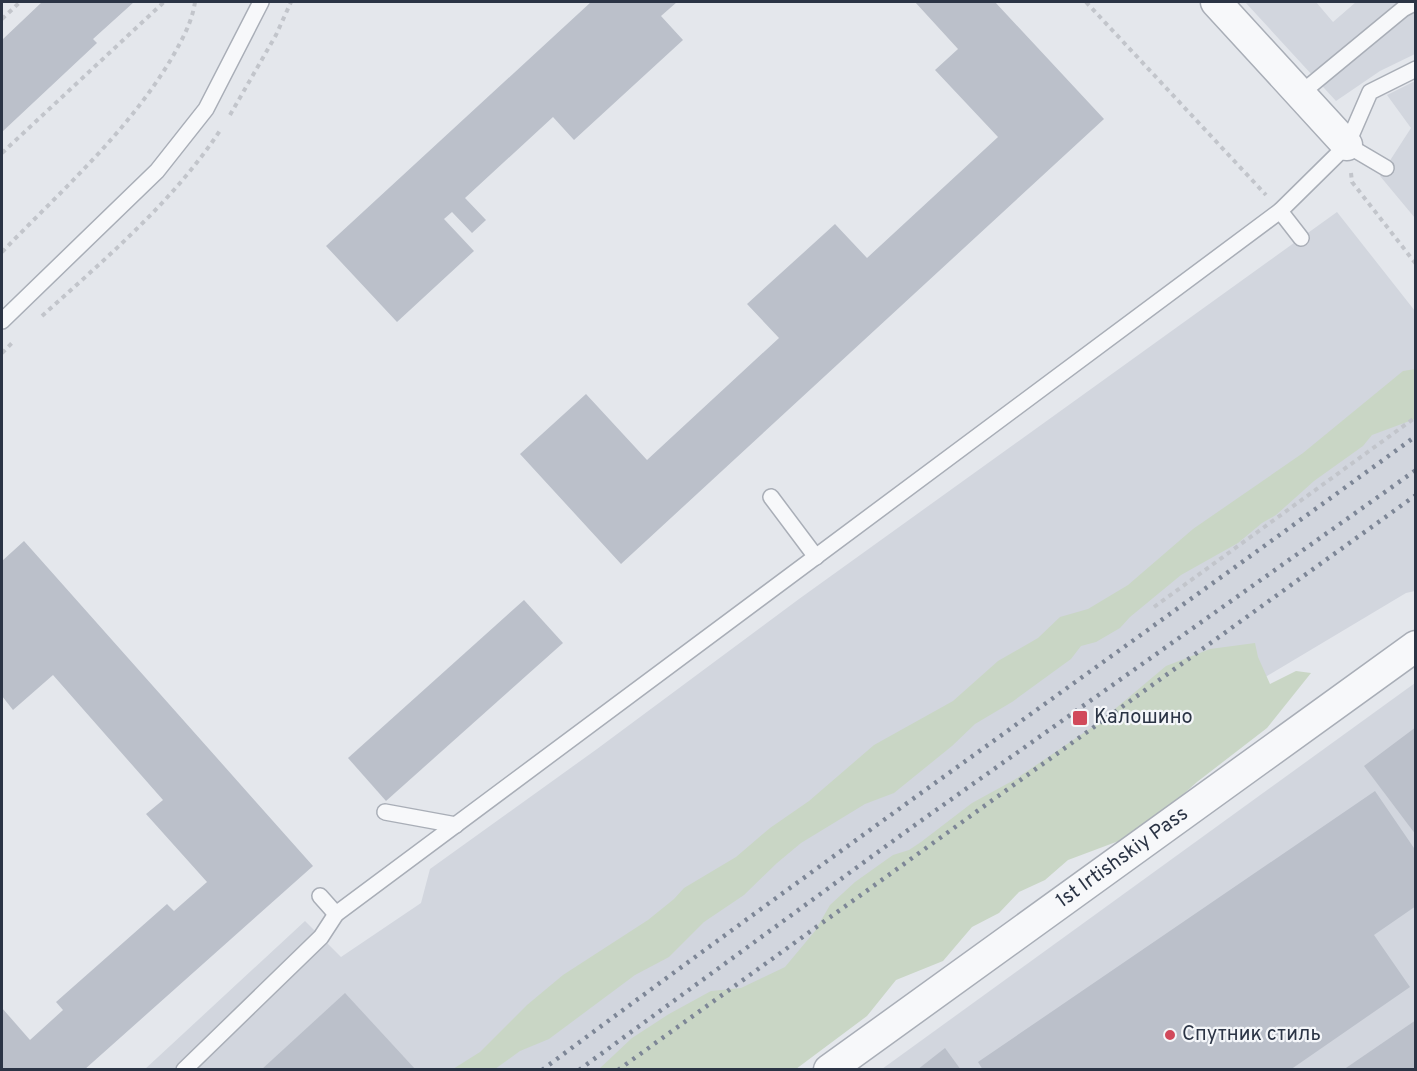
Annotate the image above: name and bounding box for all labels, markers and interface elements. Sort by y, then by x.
place label: Калошино [1094,705,1193,731]
marker: Калошино [1071,709,1089,727]
street label: 1st Irtishskiy Pass [1051,802,1194,915]
place label: Спутник стиль [1182,1022,1321,1048]
marker: Спутник стиль [1163,1028,1177,1042]

